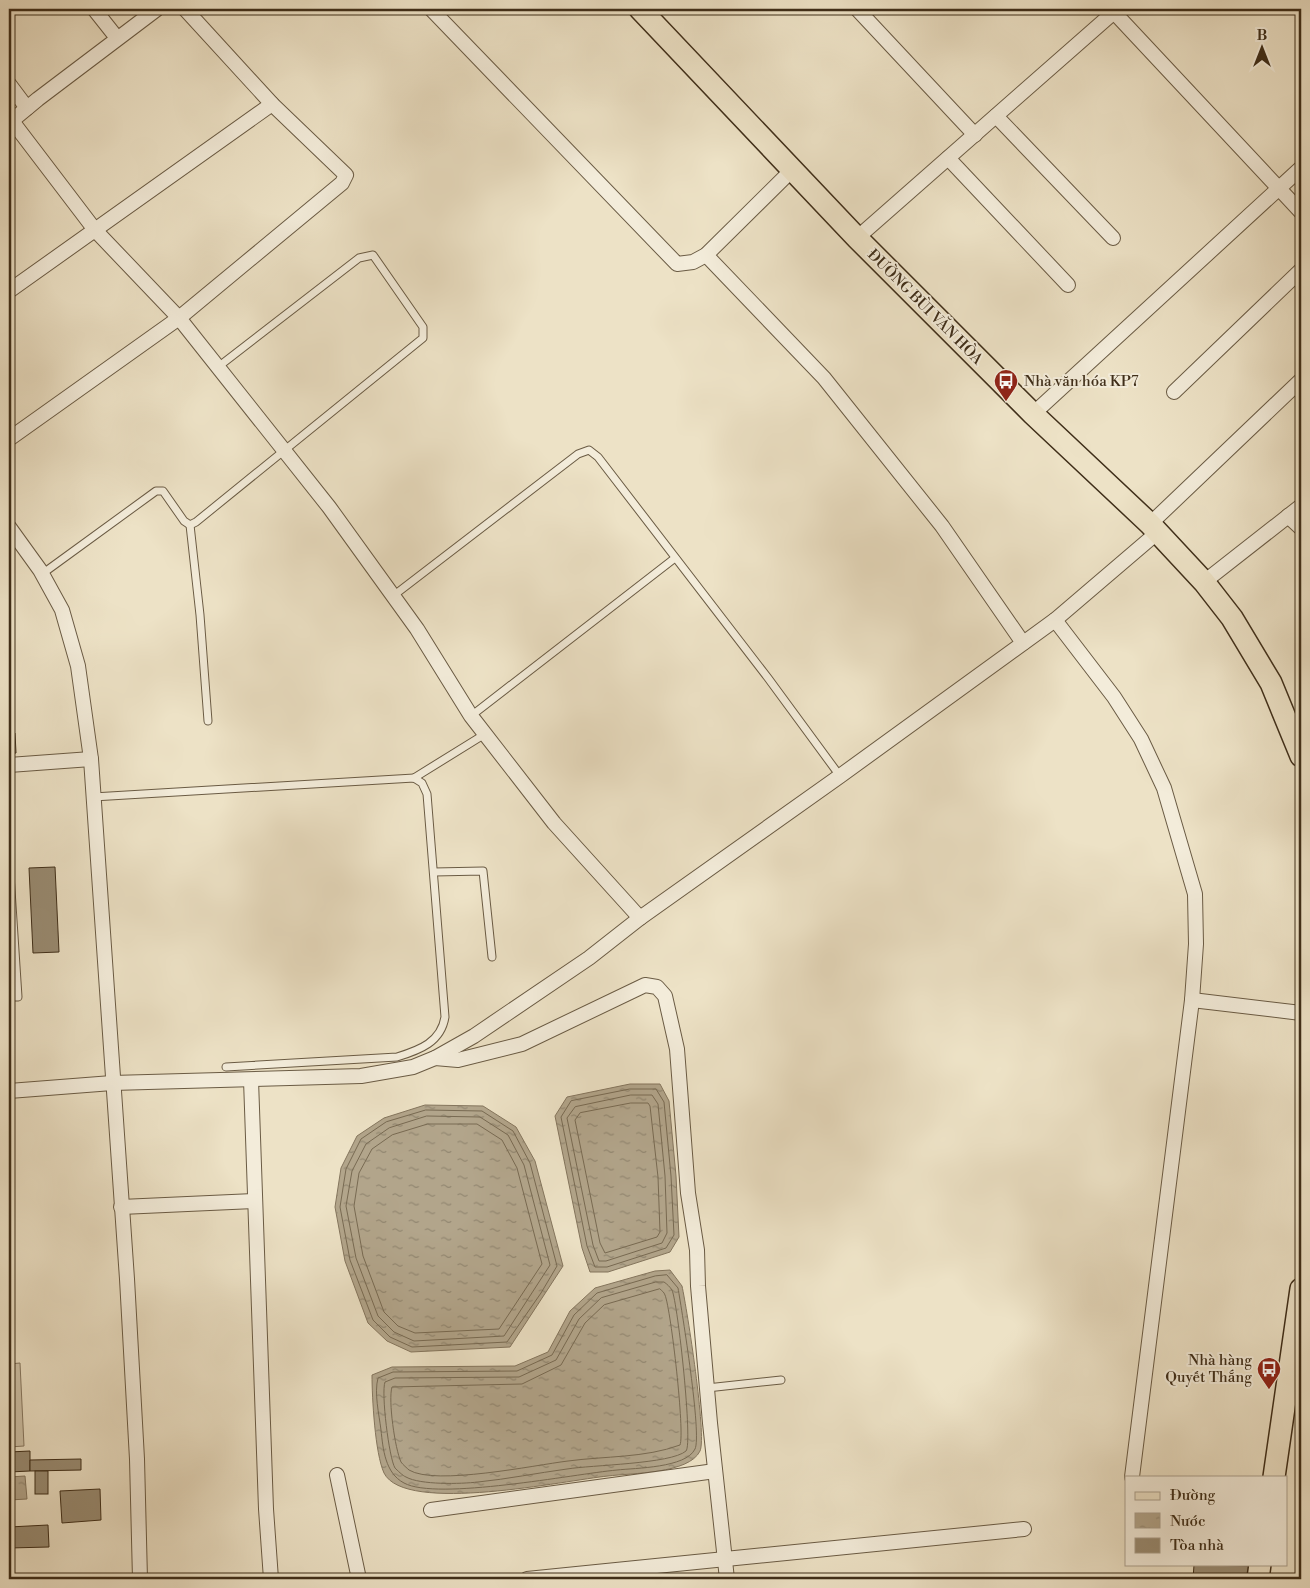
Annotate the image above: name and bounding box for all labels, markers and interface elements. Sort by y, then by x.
north arrow [1238,22,1288,72]
text: B [1257,27,1267,45]
street label: ĐƯỜNG BÙI VĂN HÒA [863,245,988,369]
bus stop icon: Nhà văn hóa KP7 [993,368,1019,402]
place label: Nhà văn hóa KP7 [1024,372,1139,391]
place label: Nhà hàng Quyết Thắng [1165,1351,1252,1387]
bus stop icon: Nhà hàng Quyết Thắng [1256,1356,1282,1390]
legend [1125,1476,1288,1566]
text: Đường [1170,1486,1216,1505]
text: Nước [1170,1512,1206,1531]
text: Tòa nhà [1170,1536,1224,1555]

